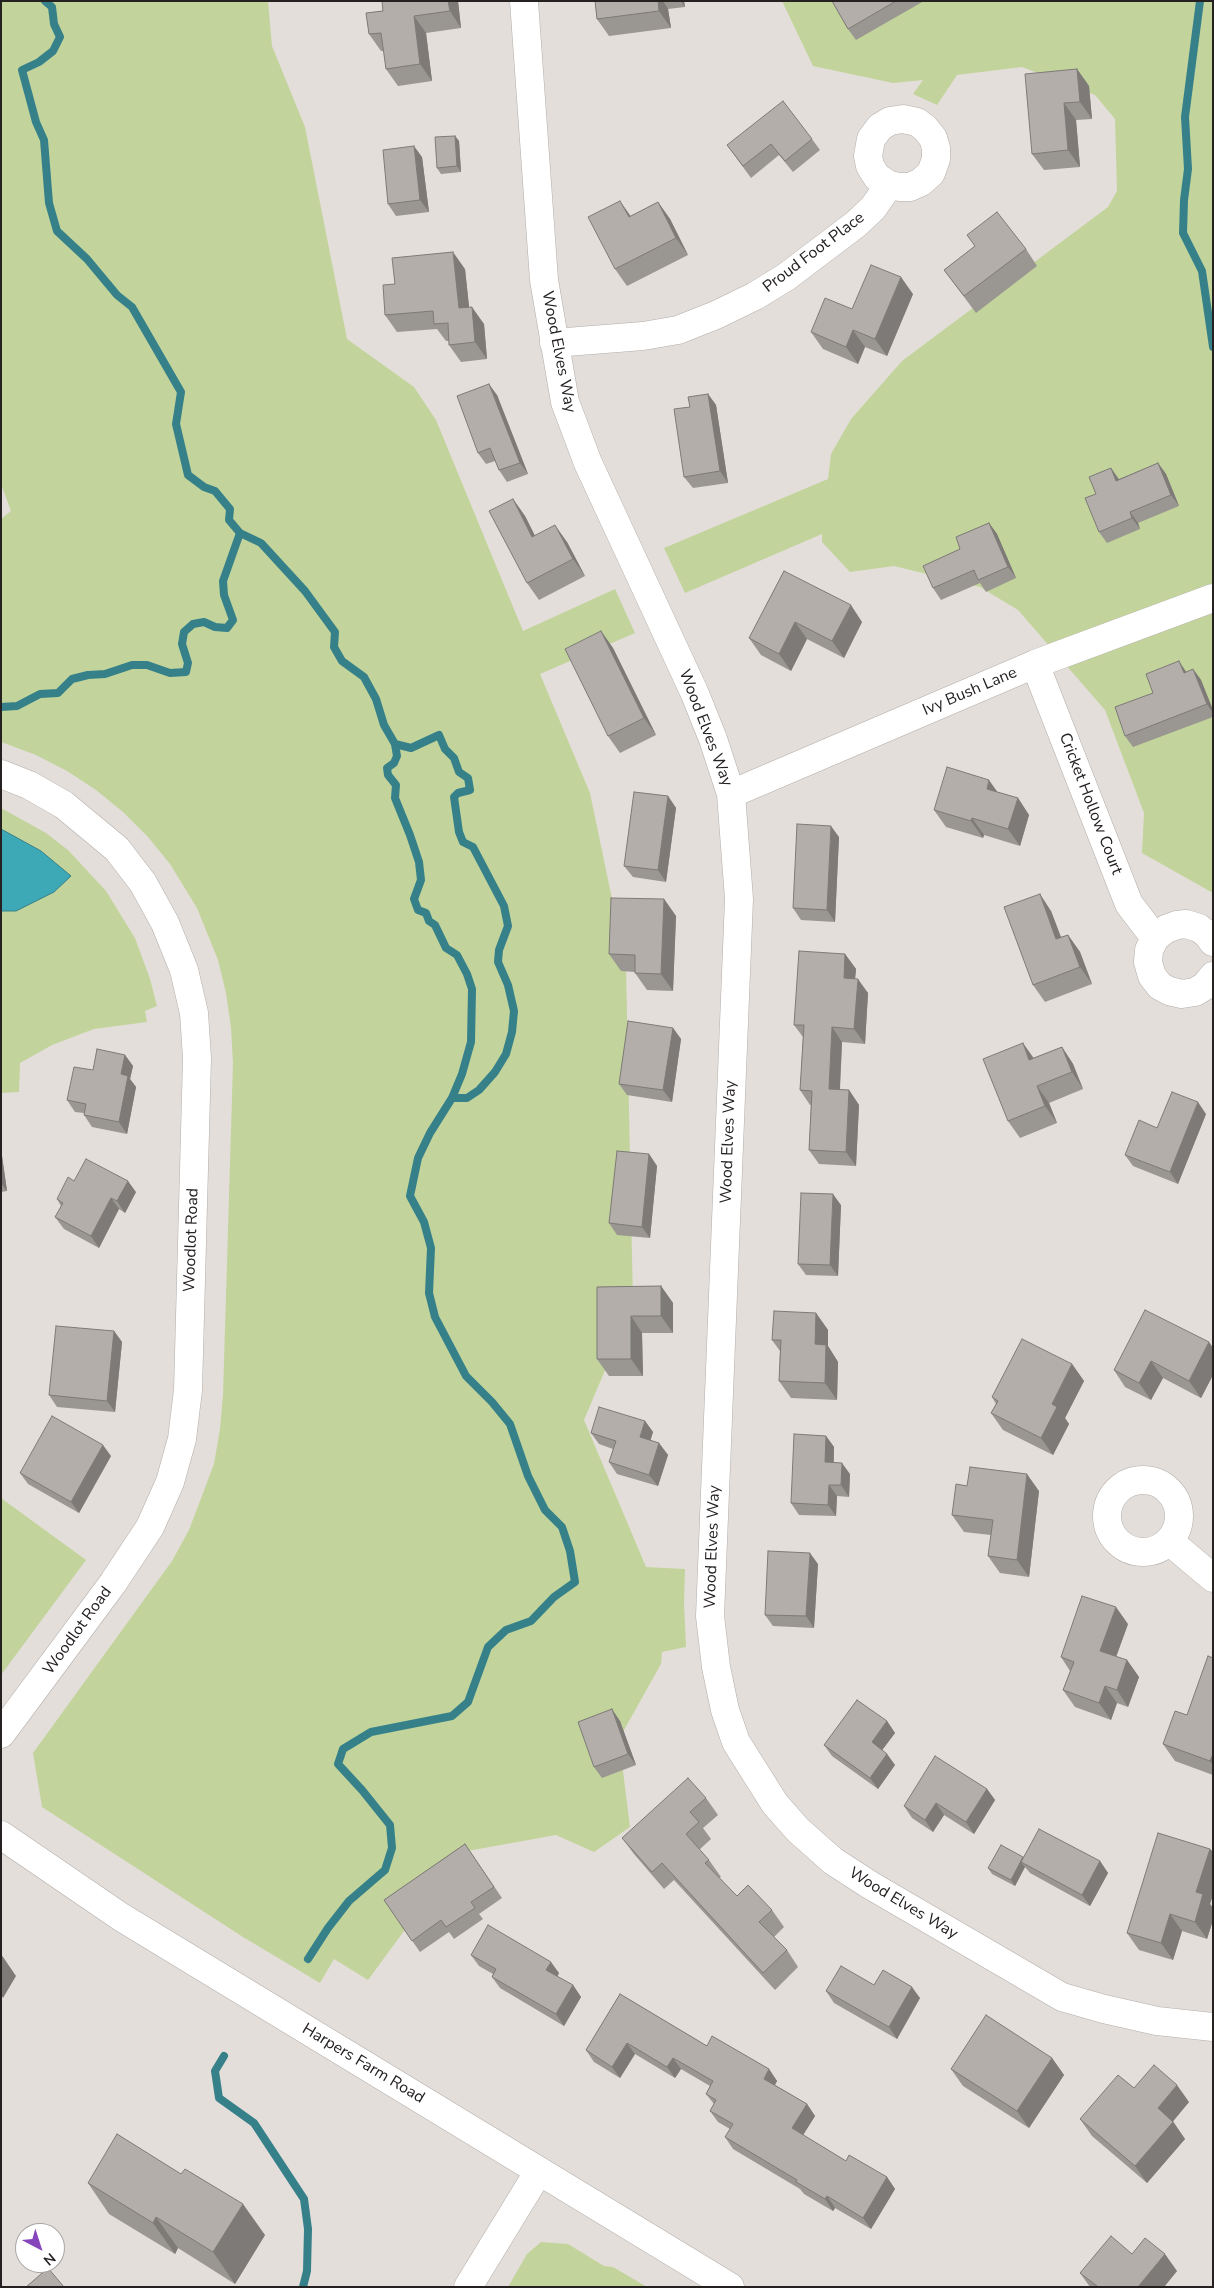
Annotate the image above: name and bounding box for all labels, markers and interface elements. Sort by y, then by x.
street label: Proud Foot Place [760,209,868,297]
street label: Wood Elves Way [537,290,579,414]
street label: Ivy Bush Lane [920,664,1020,720]
street label: Wood Elves Way [674,667,736,789]
street label: Cricket Hollow Court [1054,730,1126,878]
street label: Wood Elves Way [717,1080,741,1204]
street label: Woodlot Road [181,1188,203,1292]
street label: Wood Elves Way [701,1485,725,1609]
street label: Woodlot Road [40,1583,116,1679]
street label: Wood Elves Way [845,1864,961,1944]
street label: Harpers Farm Road [298,2020,428,2108]
north arrow [15,2223,65,2273]
text: N [39,2248,59,2270]

